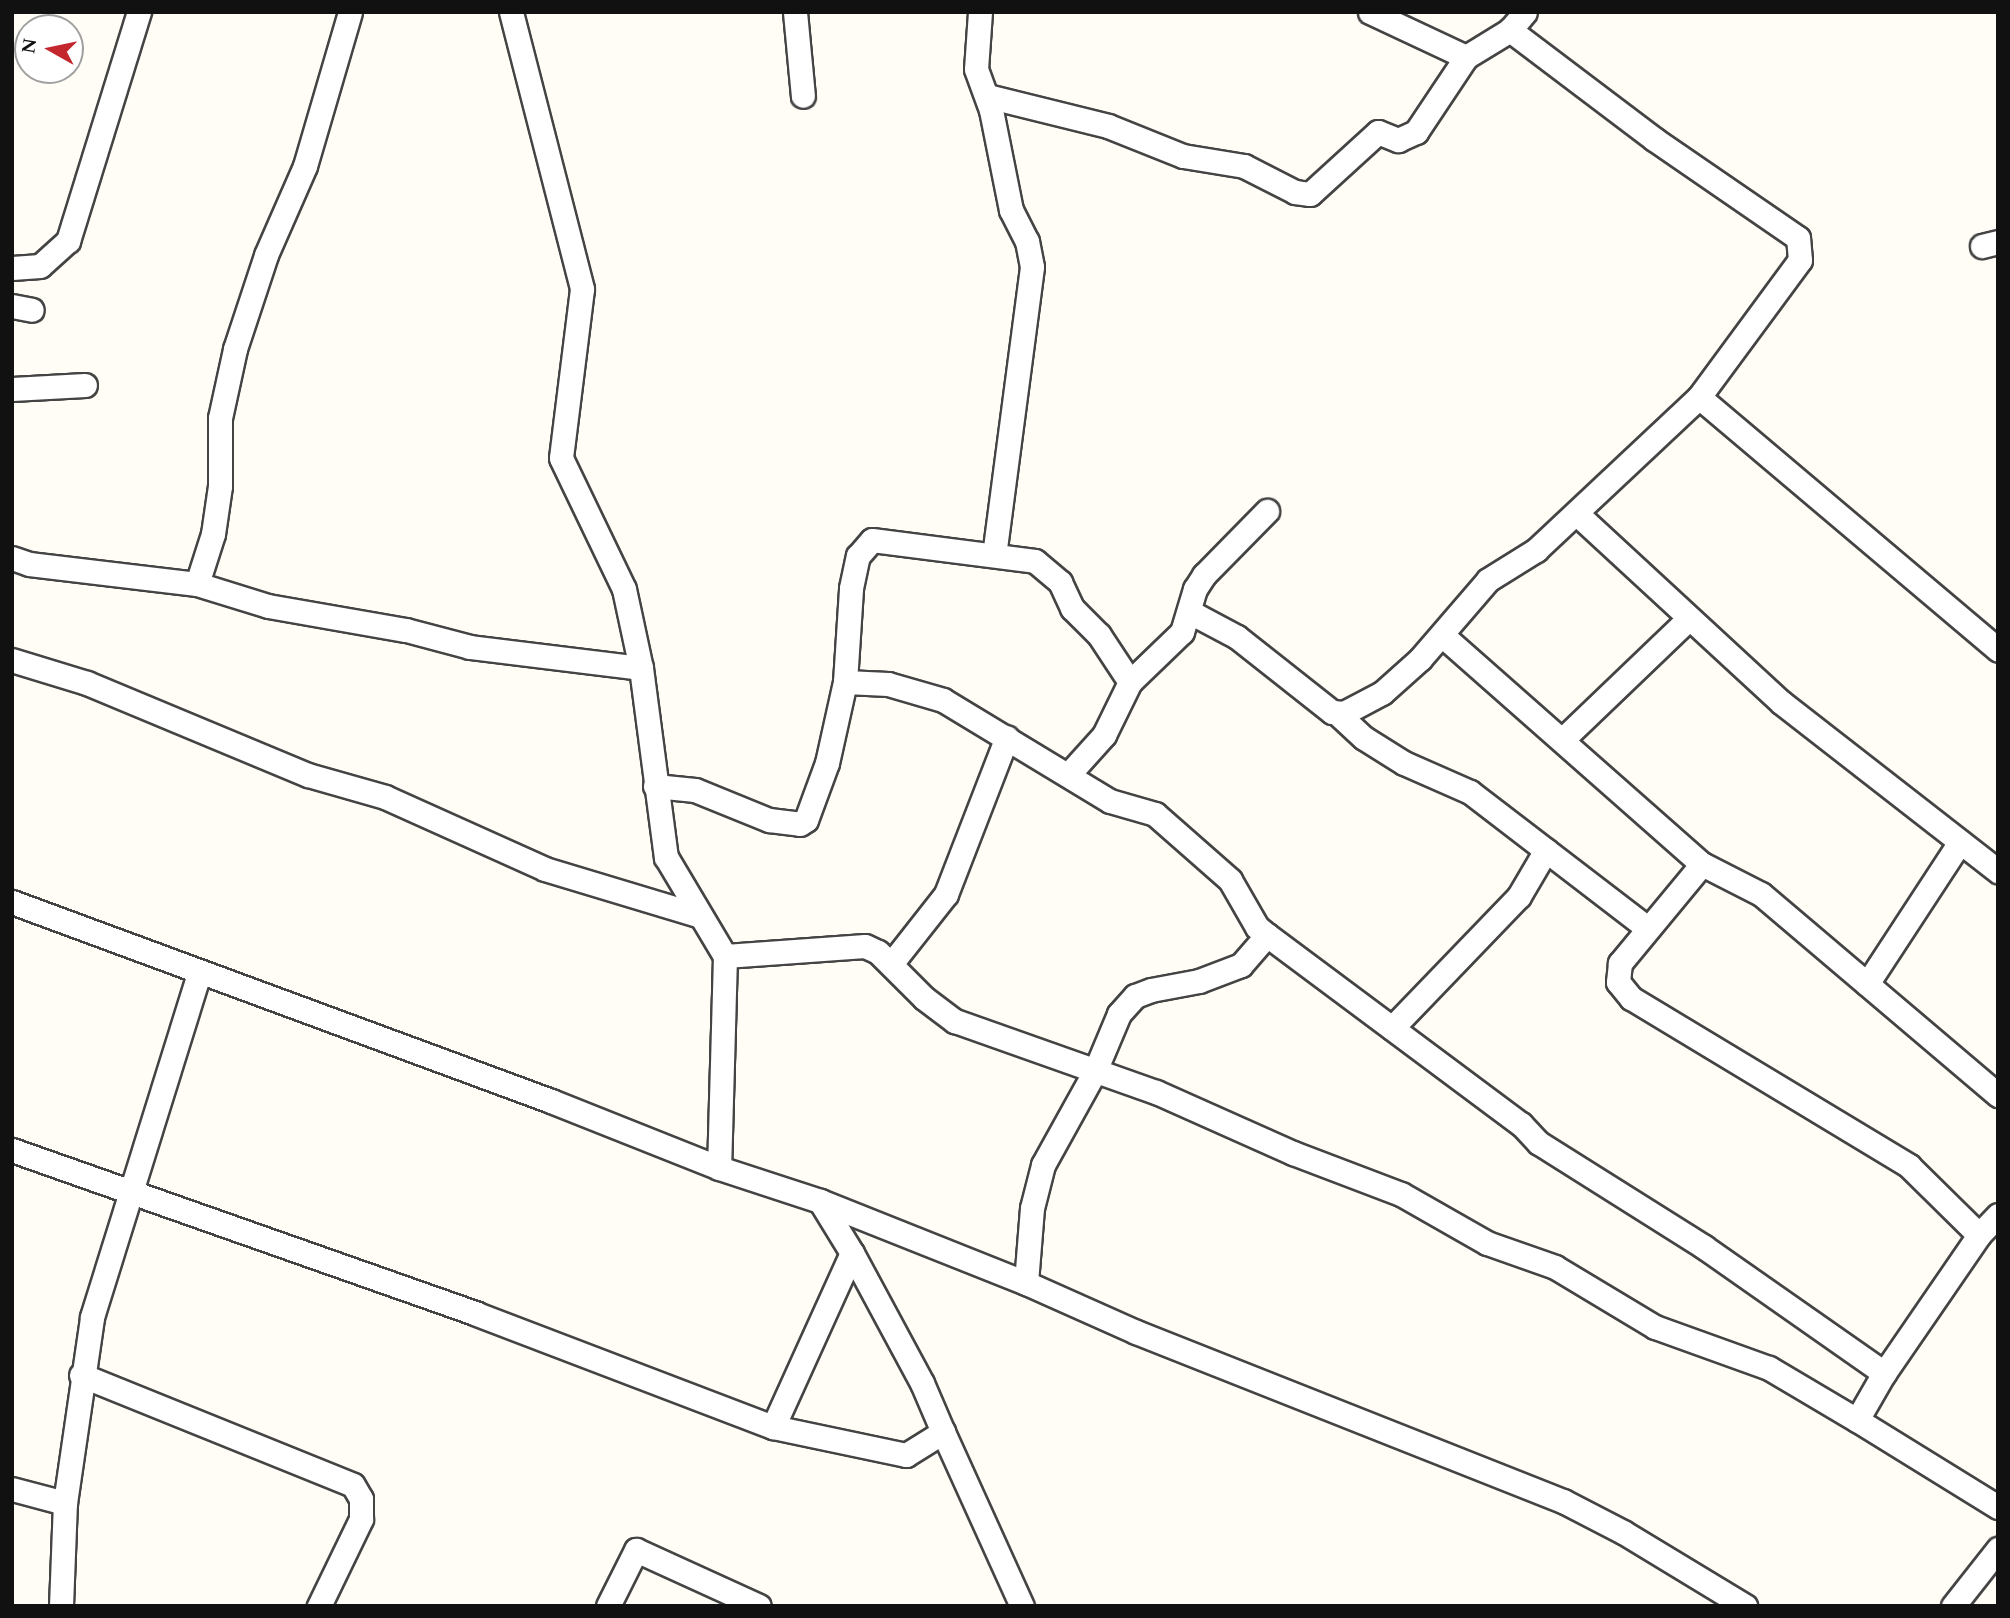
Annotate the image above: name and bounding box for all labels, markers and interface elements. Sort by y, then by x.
north arrow [14,14,84,84]
text: N [14,36,45,56]

